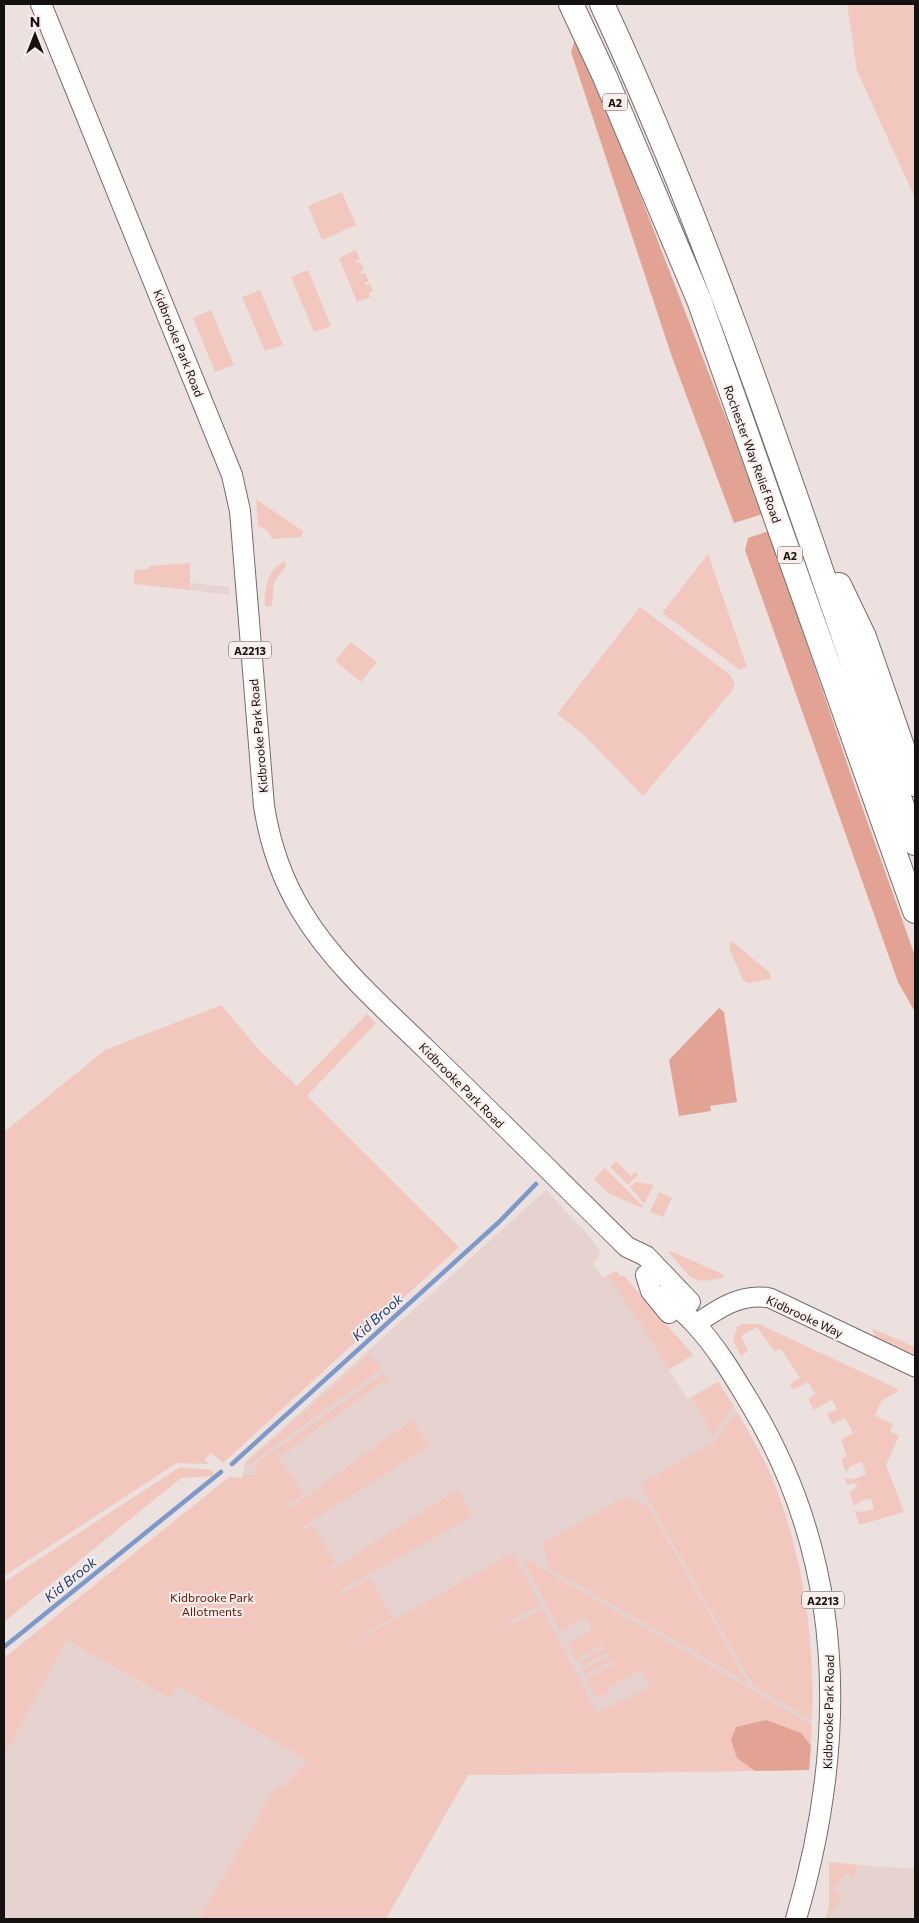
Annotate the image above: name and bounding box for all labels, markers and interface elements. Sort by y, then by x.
north arrow [10,10,60,60]
text: N [30,13,40,30]
road number: A2 [602,94,628,110]
street label: Kidbrooke Park Road [151,287,207,399]
street label: Rochester Way Relief Road [722,383,784,525]
road number: A2 [778,546,802,564]
road number: A2213 [229,642,271,658]
street label: Kidbrooke Park Road [246,678,270,794]
street label: Kidbrooke Park Road [417,1040,507,1130]
water label: Kid Brook [348,1290,406,1344]
street label: Kidbrooke Way [764,1292,846,1340]
water label: Kid Brook [40,1552,100,1605]
park label: Kidbrooke Park Allotments [170,1590,255,1618]
road number: A2213 [802,1592,844,1608]
street label: Kidbrooke Park Road [820,1655,836,1769]

